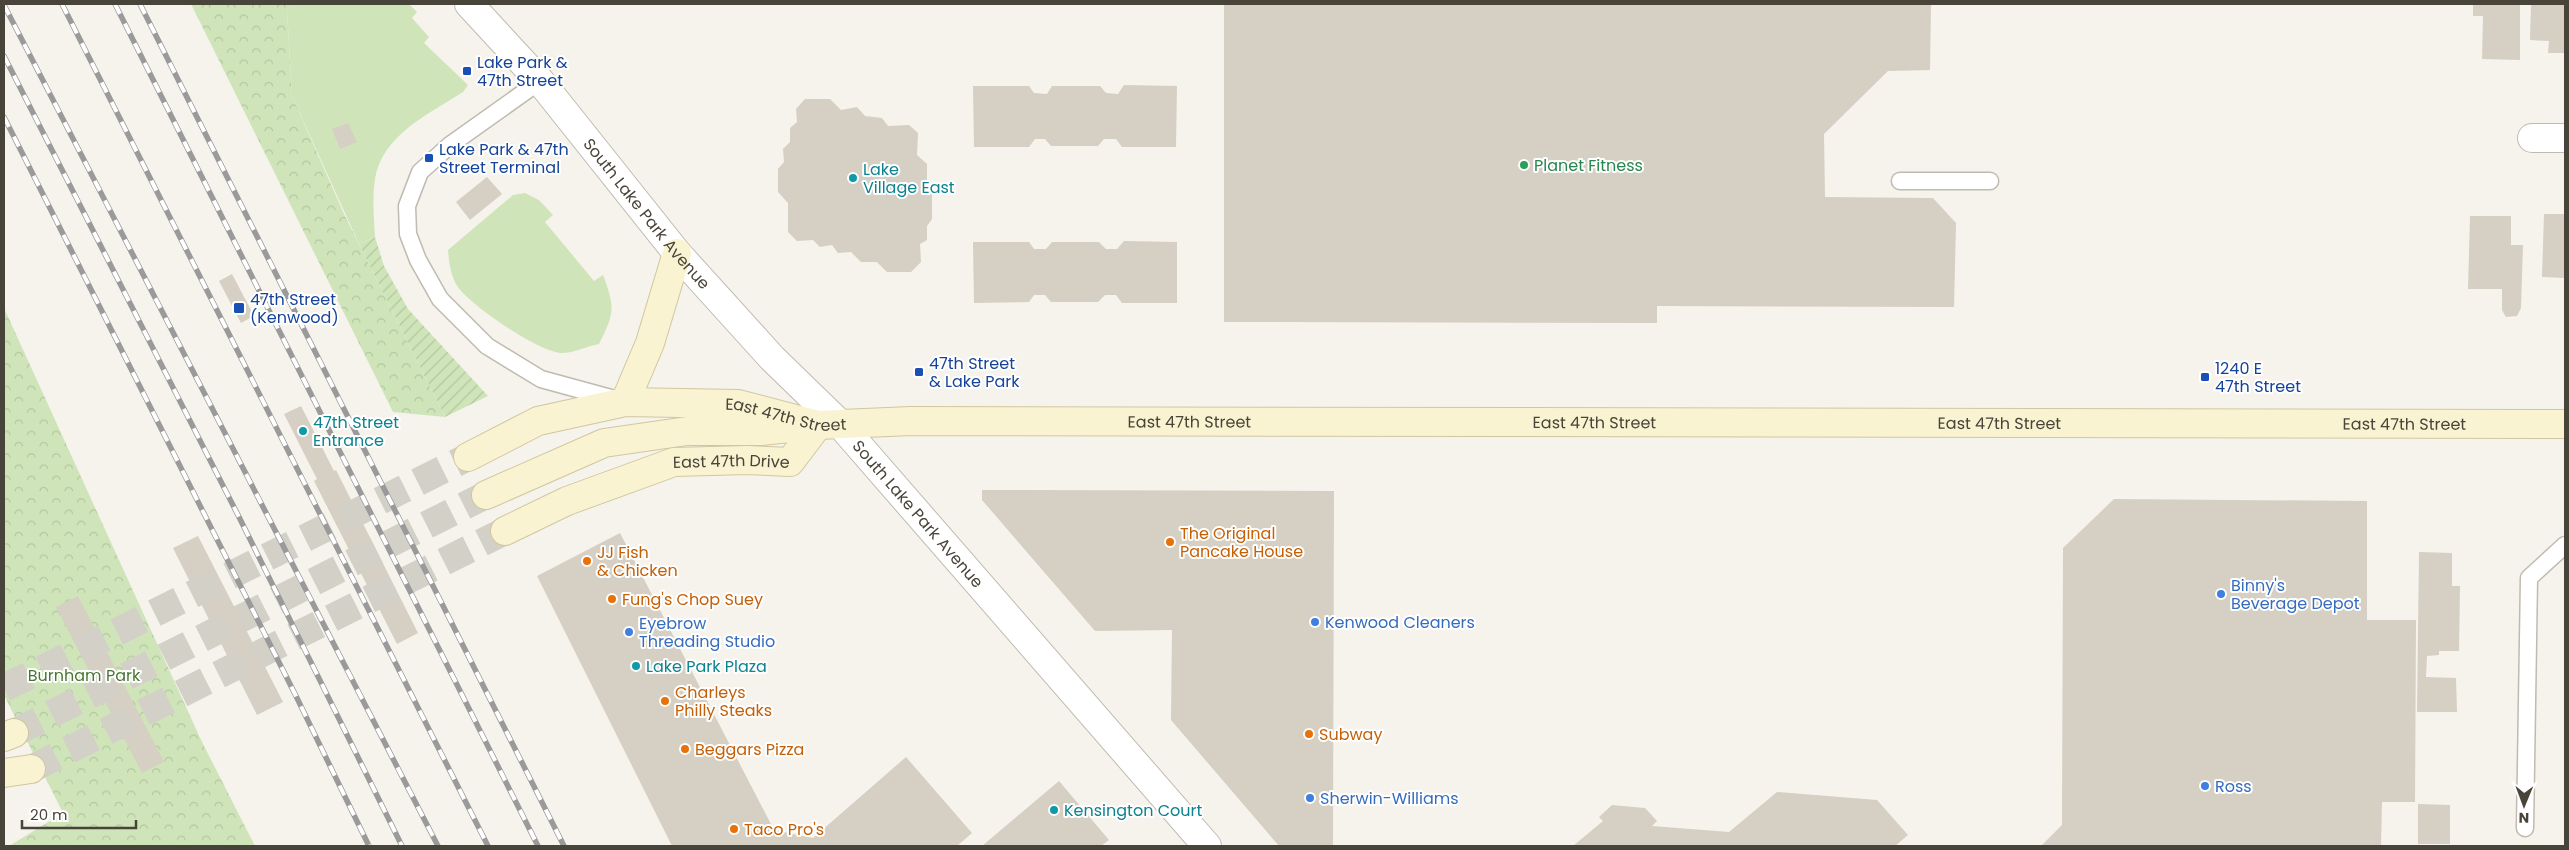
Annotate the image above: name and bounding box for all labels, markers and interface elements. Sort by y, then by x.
place label: Lake Park & 47th Street [477,51,568,92]
marker: Lake Park & 47th Street [461,65,473,77]
street label: South Lake Park Avenue [578,133,716,294]
place label: Lake Park & 47th Street Terminal [439,138,569,179]
marker: Lake Park & 47th Street Terminal [423,152,435,164]
place label: Planet Fitness [1534,154,1643,177]
place label: Lake Village East [863,158,955,199]
marker: Planet Fitness [1518,159,1530,171]
marker: Lake Village East [847,172,859,184]
place label: 47th Street (Kenwood) [250,288,339,329]
marker: 47th Street (Kenwood) [232,301,246,315]
place label: 47th Street & Lake Park [929,352,1020,393]
place label: 1240 E 47th Street [2215,357,2301,398]
marker: 47th Street & Lake Park [913,366,925,378]
marker: 1240 E 47th Street [2199,371,2211,383]
street label: East 47th Street [725,392,847,437]
street label: East 47th Street [1128,410,1251,433]
place label: 47th Street Entrance [313,411,399,452]
street label: East 47th Street [1533,411,1656,434]
street label: East 47th Street [1938,411,2061,435]
street label: East 47th Street [2343,412,2466,435]
marker: 47th Street Entrance [297,425,309,437]
street label: South Lake Park Avenue [847,435,989,593]
street label: East 47th Drive [673,448,790,474]
place label: The Original Pancake House [1180,522,1303,563]
marker: The Original Pancake House [1164,536,1176,548]
place label: JJ Fish & Chicken [597,541,678,582]
marker: JJ Fish & Chicken [581,555,593,567]
place label: Binny's Beverage Depot [2231,574,2360,615]
place label: Fung's Chop Suey [622,588,763,611]
marker: Binny's Beverage Depot [2215,588,2227,600]
marker: Fung's Chop Suey [606,593,618,605]
place label: Kenwood Cleaners [1325,611,1475,634]
place label: Eyebrow Threading Studio [639,612,775,653]
marker: Kenwood Cleaners [1309,616,1321,628]
marker: Eyebrow Threading Studio [623,626,635,638]
place label: Lake Park Plaza [646,655,767,678]
marker: Lake Park Plaza [630,660,642,672]
park label: Burnham Park [28,664,141,687]
place label: Charleys Philly Steaks [675,681,772,722]
marker: Charleys Philly Steaks [659,695,671,707]
place label: Subway [1319,723,1382,746]
marker: Subway [1303,728,1315,740]
place label: Beggars Pizza [695,738,804,761]
marker: Beggars Pizza [679,743,691,755]
place label: Ross [2215,775,2252,798]
marker: Ross [2199,780,2211,792]
north arrow [2499,780,2549,830]
place label: Sherwin-Williams [1320,787,1459,810]
marker: Sherwin-Williams [1304,792,1316,804]
scale bar [22,798,136,830]
place label: Kensington Court [1064,799,1202,822]
text: 20 m [30,804,68,825]
marker: Kensington Court [1048,804,1060,816]
text: N [2518,808,2529,828]
place label: Taco Pro's [744,818,824,841]
marker: Taco Pro's [728,823,740,835]

